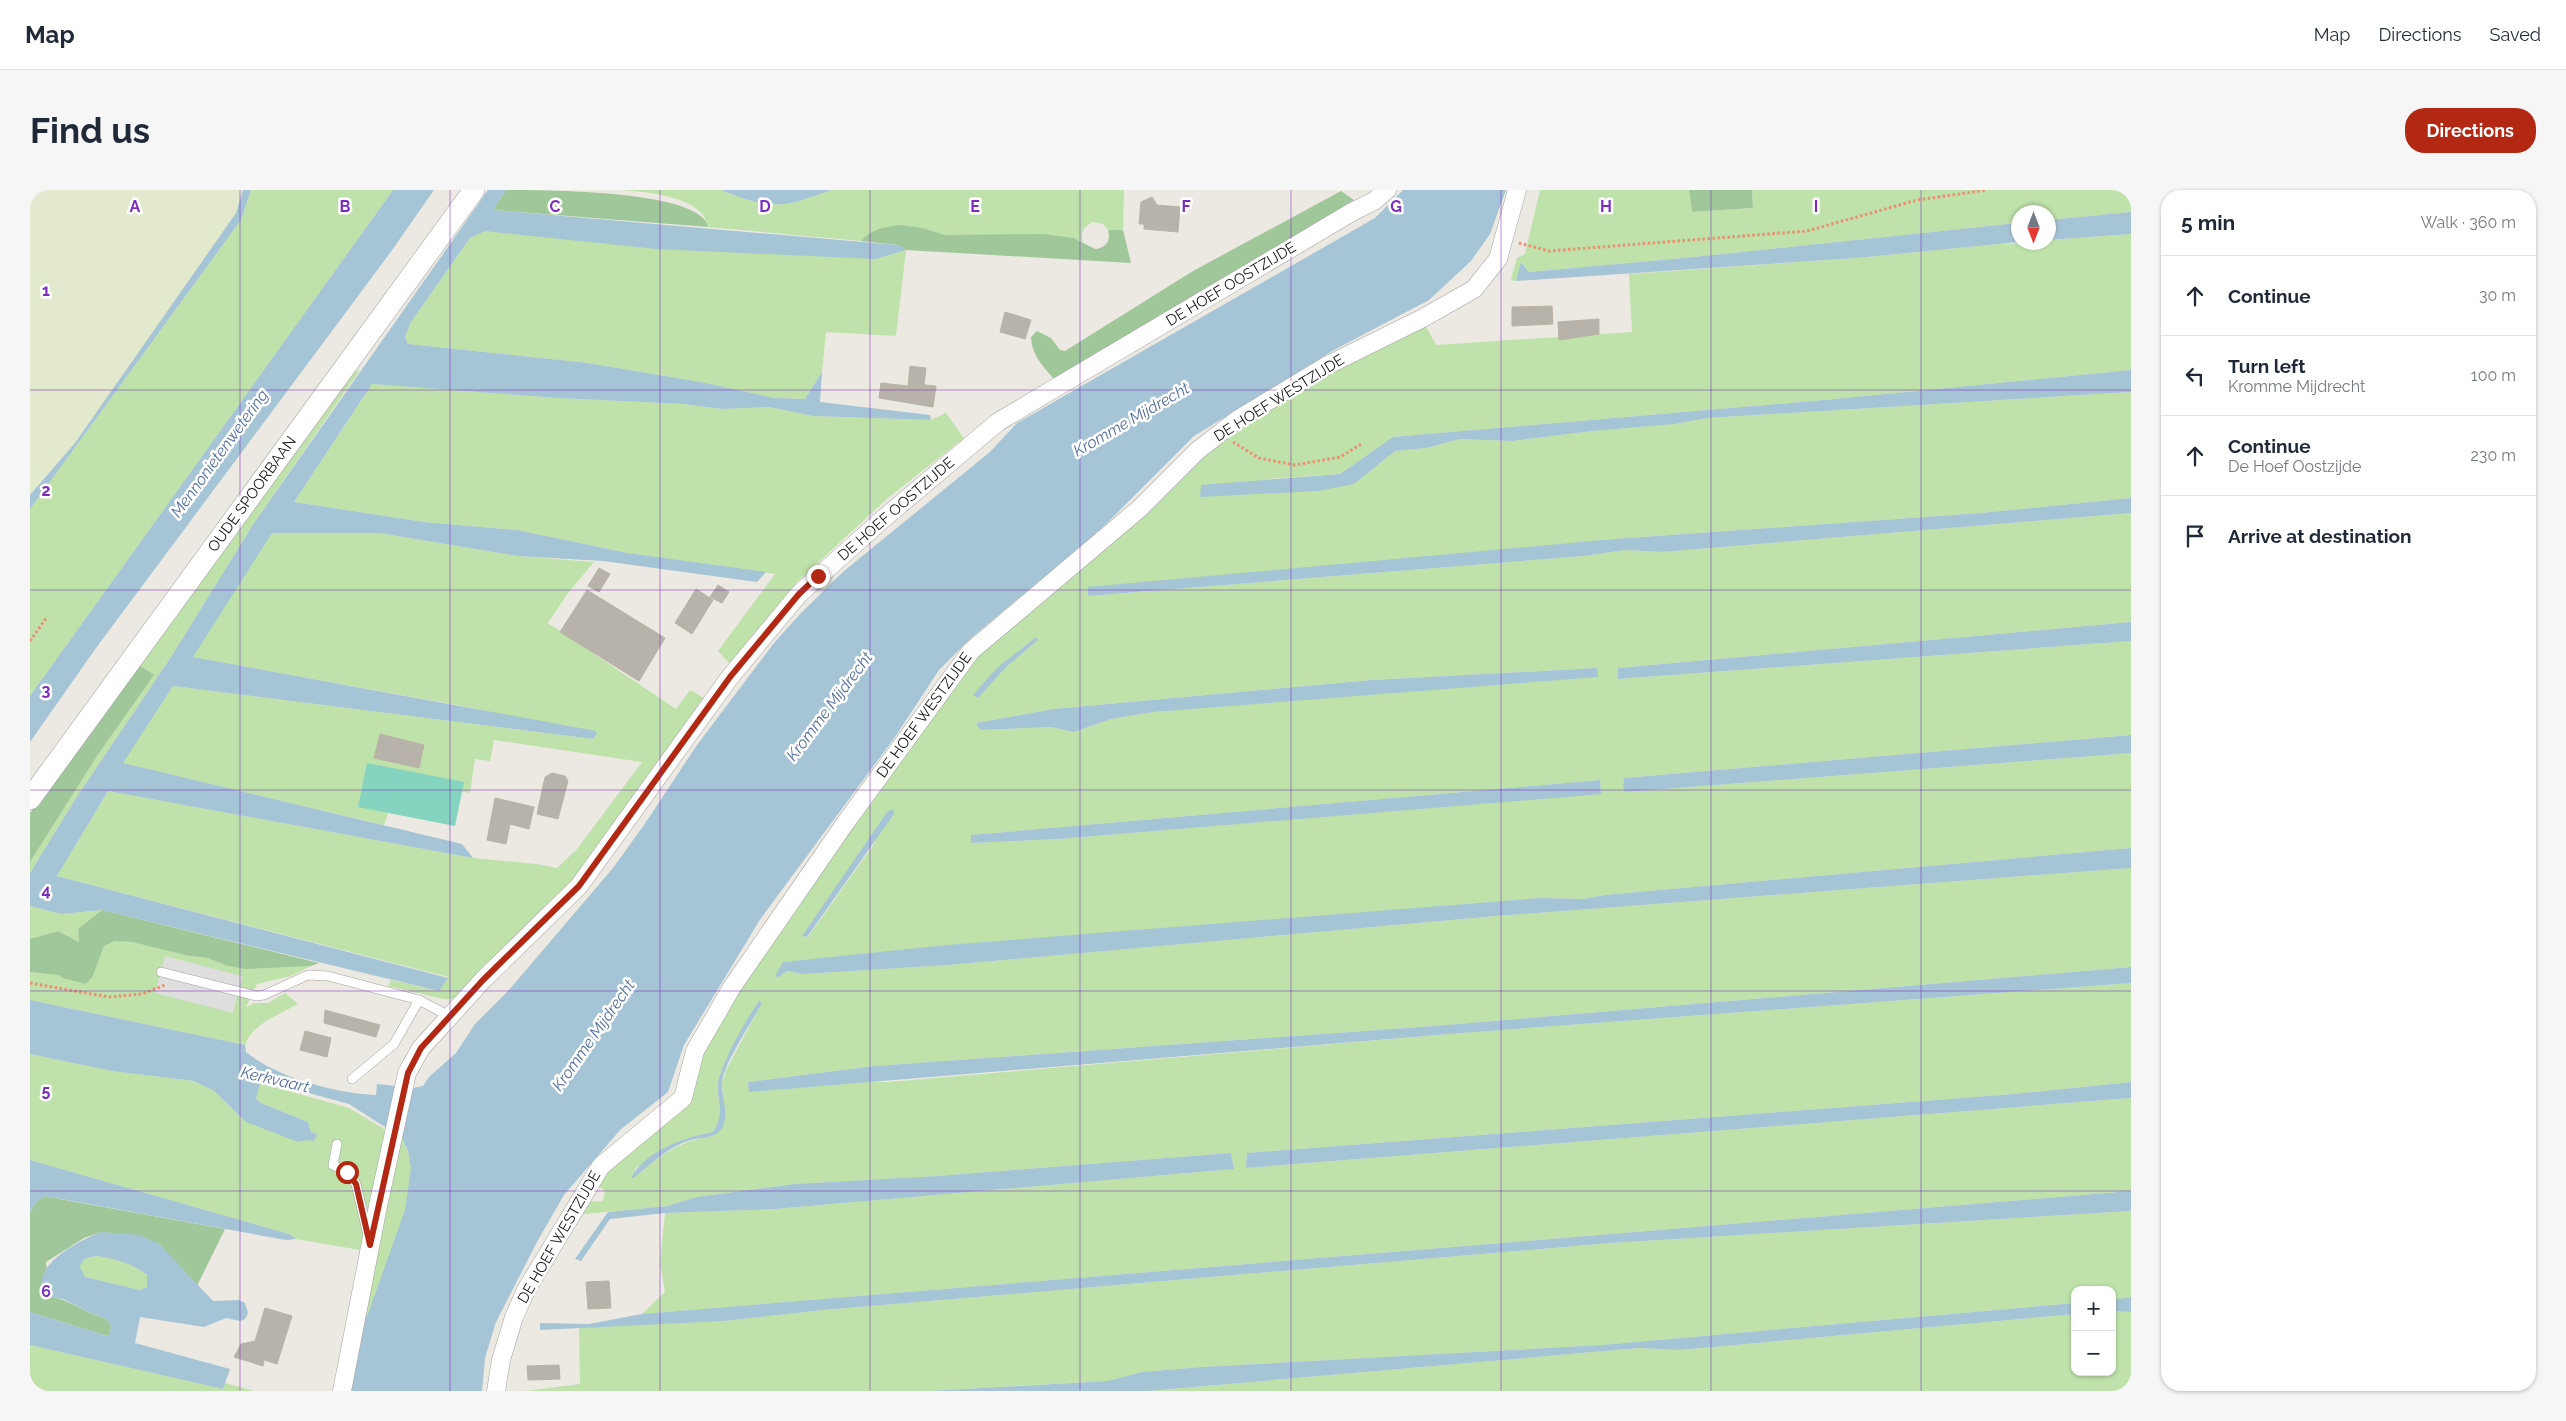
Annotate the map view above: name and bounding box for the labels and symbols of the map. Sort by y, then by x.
text: A [130,197,141,216]
text: B [340,197,351,216]
text: C [550,197,561,216]
text: D [759,197,771,216]
text: E [970,197,980,216]
text: F [1181,197,1191,216]
text: G [1390,197,1402,216]
text: H [1600,197,1612,216]
text: I [1814,197,1818,216]
north arrow [2011,205,2056,250]
street label: DE HOEF OOSTZIJDE [1163,238,1299,330]
text: 1 [42,281,50,300]
street label: DE HOEF WESTZIJDE [1211,351,1347,445]
water label: Kromme Mijdrecht [1070,378,1193,460]
water label: Mennonietenwetering [167,385,272,521]
street label: OUDE SPOORBAAN [204,433,300,555]
street label: DE HOEF OOSTZIJDE [834,454,958,564]
text: 2 [41,481,51,500]
route end [807,565,830,588]
water label: Kromme Mijdrecht [782,648,877,764]
street label: DE HOEF WESTZIJDE [873,649,975,781]
text: 3 [42,681,51,700]
text: 4 [41,881,51,900]
water label: Kromme Mijdrecht [548,975,639,1094]
water label: Kerkvaart [239,1062,312,1097]
text: 5 [42,1081,51,1100]
route start [336,1161,359,1184]
street label: DE HOEF WESTZIJDE [514,1167,604,1307]
text: 6 [41,1282,51,1301]

